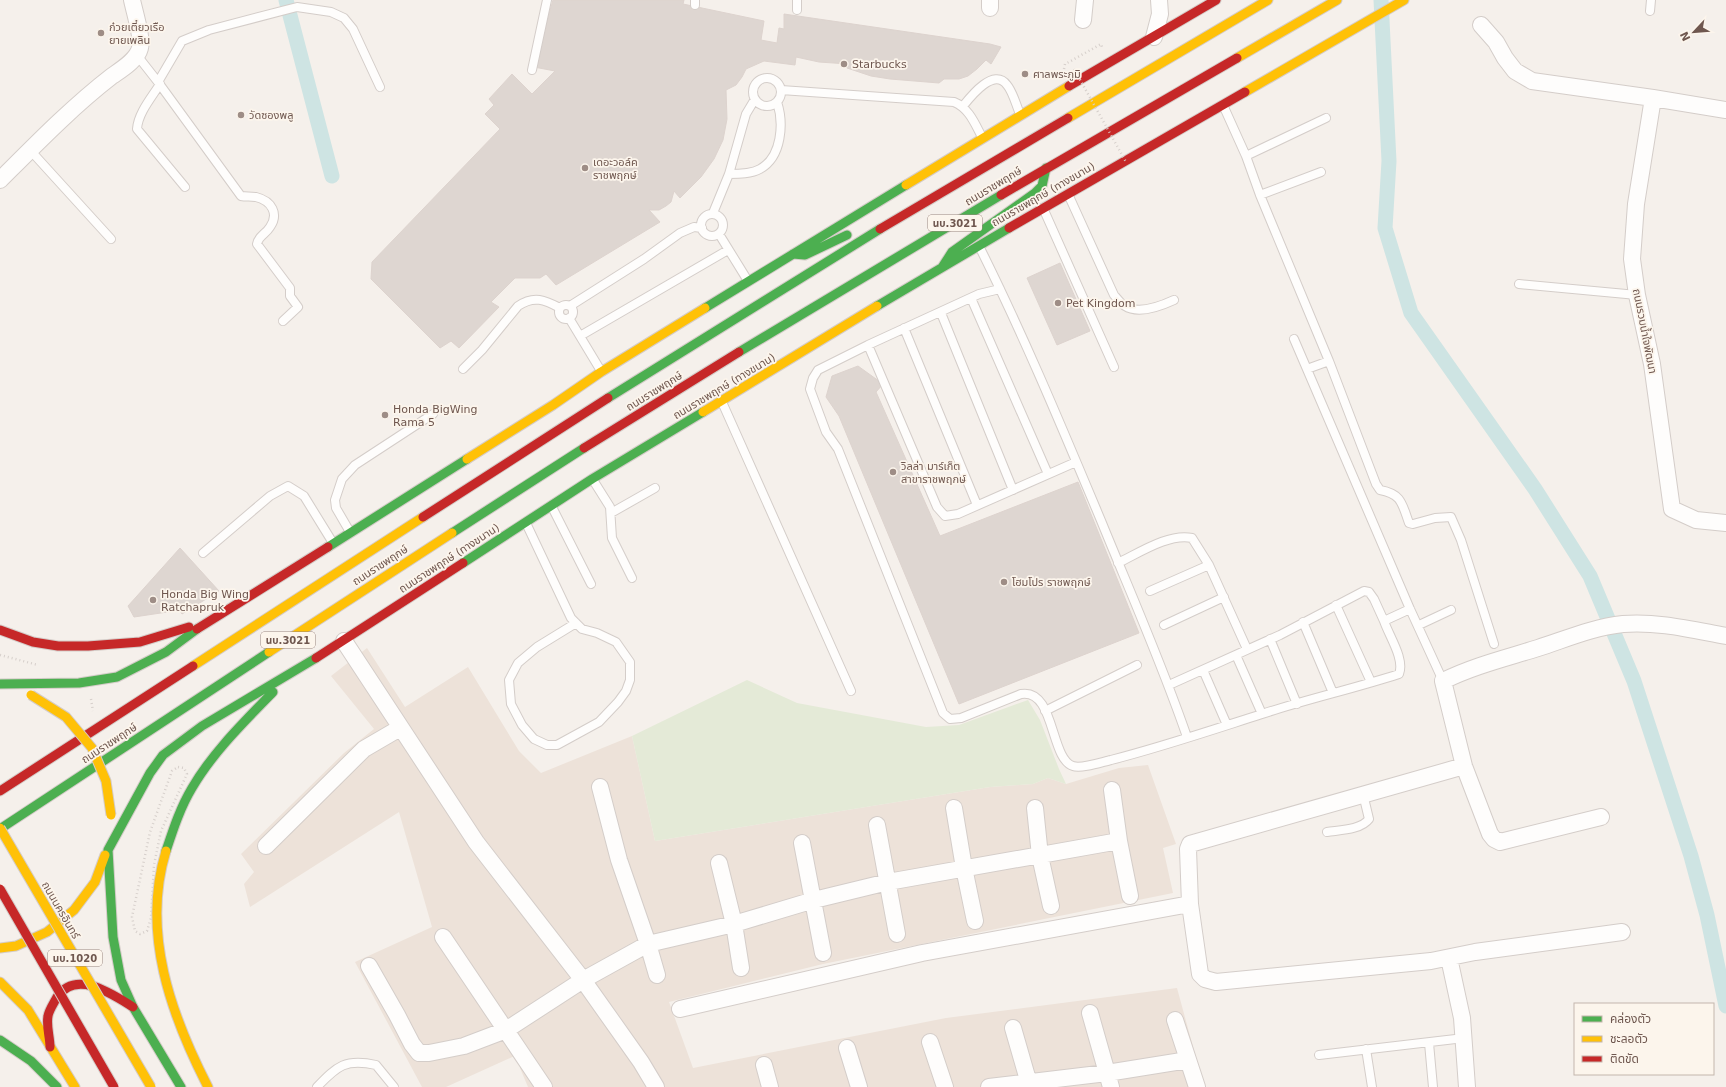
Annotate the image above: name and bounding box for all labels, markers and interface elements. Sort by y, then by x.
north arrow [1674,12,1714,52]
place label: ก๋วยเตี๋ยวเรือ ยายเพลิน [109,19,164,47]
marker: ก๋วยเตี๋ยวเรือ ยายเพลิน [96,28,106,38]
text: N [1678,29,1693,43]
place label: Starbucks [852,58,907,71]
marker: Starbucks [839,59,849,69]
place label: ศาลพระภูมิ [1033,68,1081,81]
marker: ศาลพระภูมิ [1020,69,1030,79]
place label: วัดซองพลู [249,109,294,122]
marker: วัดซองพลู [236,110,246,120]
place label: เดอะวอล์ค ราชพฤกษ์ [593,156,638,182]
street label: ถนนราชพฤกษ์ (ทางขนาน) [989,160,1097,229]
marker: เดอะวอล์ค ราชพฤกษ์ [580,163,590,173]
street label: ถนนราชพฤกษ์ [963,164,1024,208]
road number: นบ.3021 [928,215,982,231]
street label: ถนนรวมน้ำใจพัฒนา [1630,287,1661,375]
place label: Pet Kingdom [1066,297,1135,310]
marker: Pet Kingdom [1053,298,1063,308]
street label: ถนนราชพฤกษ์ (ทางขนาน) [671,351,778,422]
street label: ถนนราชพฤกษ์ [624,369,685,414]
place label: Honda BigWing Rama 5 [393,403,477,429]
marker: Honda BigWing Rama 5 [380,410,390,420]
place label: วิลล่า มาร์เก็ต สาขาราชพฤกษ์ [901,460,966,486]
marker: วิลล่า มาร์เก็ต สาขาราชพฤกษ์ [888,467,898,477]
street label: ถนนราชพฤกษ์ (ทางขนาน) [397,521,502,596]
street label: ถนนราชพฤกษ์ [350,543,411,588]
place label: โฮมโปร ราชพฤกษ์ [1012,576,1091,589]
marker: โฮมโปร ราชพฤกษ์ [999,577,1009,587]
place label: Honda Big Wing Ratchapruk [161,588,249,614]
marker: Honda Big Wing Ratchapruk [148,595,158,605]
road number: นบ.3021 [261,632,315,648]
street label: ถนนราชพฤกษ์ [79,721,140,766]
street label: ถนนนครอินทร์ [39,879,82,942]
road number: นบ.1020 [48,950,102,966]
legend [1574,1003,1714,1075]
text: คล่องตัว [1610,1012,1651,1026]
text: ชะลอตัว [1610,1032,1648,1046]
text: ติดขัด [1610,1052,1639,1066]

